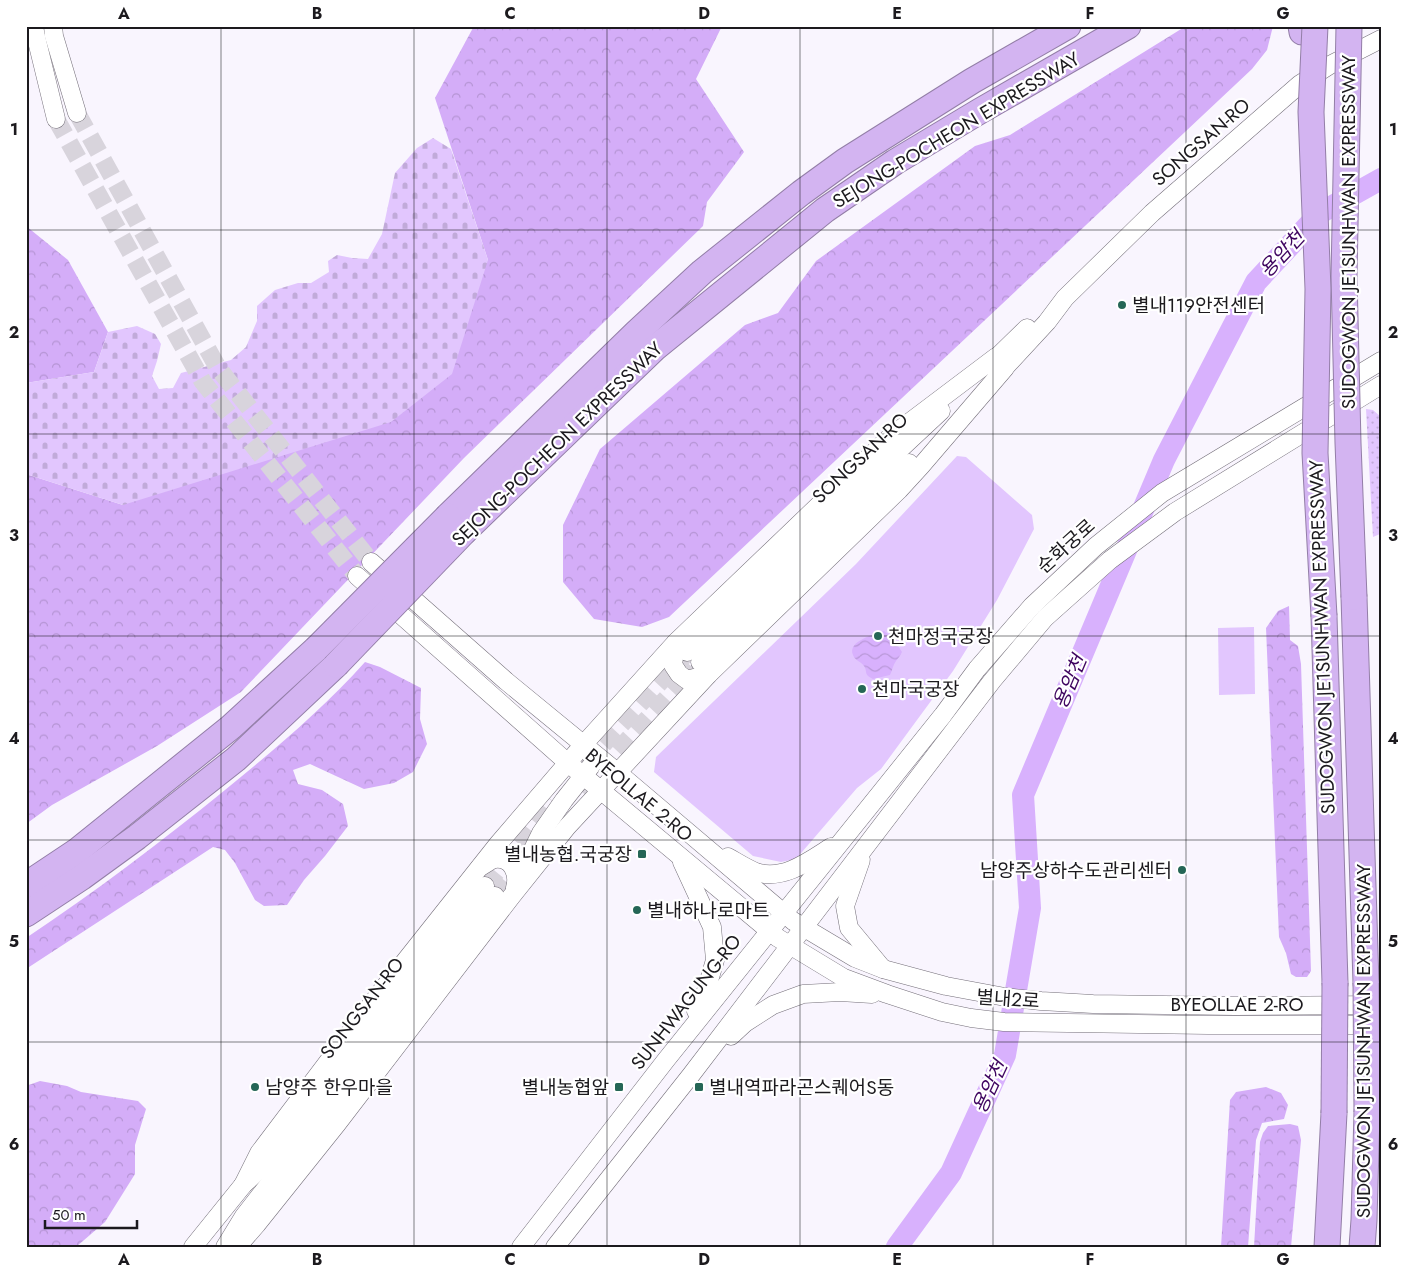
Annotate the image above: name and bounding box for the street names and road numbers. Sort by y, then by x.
street label: SEJONG-POCHEON EXPRESSWAY [827,45,1085,215]
street label: SUDOGWON JE1SUNHWAN EXPRESSWAY [1335,54,1362,409]
street label: SONGSAN-RO [1146,92,1256,192]
street label: SEJONG-POCHEON EXPRESSWAY [446,335,669,552]
street label: SONGSAN-RO [806,406,914,510]
street label: SUDOGWON JE1SUNHWAN EXPRESSWAY [1302,459,1342,815]
street label: 순화궁로 [1031,513,1101,579]
street label: BYEOLLAE 2-RO [579,742,699,848]
street label: SUDOGWON JE1SUNHWAN EXPRESSWAY [1350,863,1377,1218]
street label: SUNHWAGUNG-RO [625,929,747,1075]
street label: SONGSAN-RO [314,952,410,1064]
street label: 별내2로 [976,983,1040,1015]
street label: BYEOLLAE 2-RO [1171,991,1303,1018]

